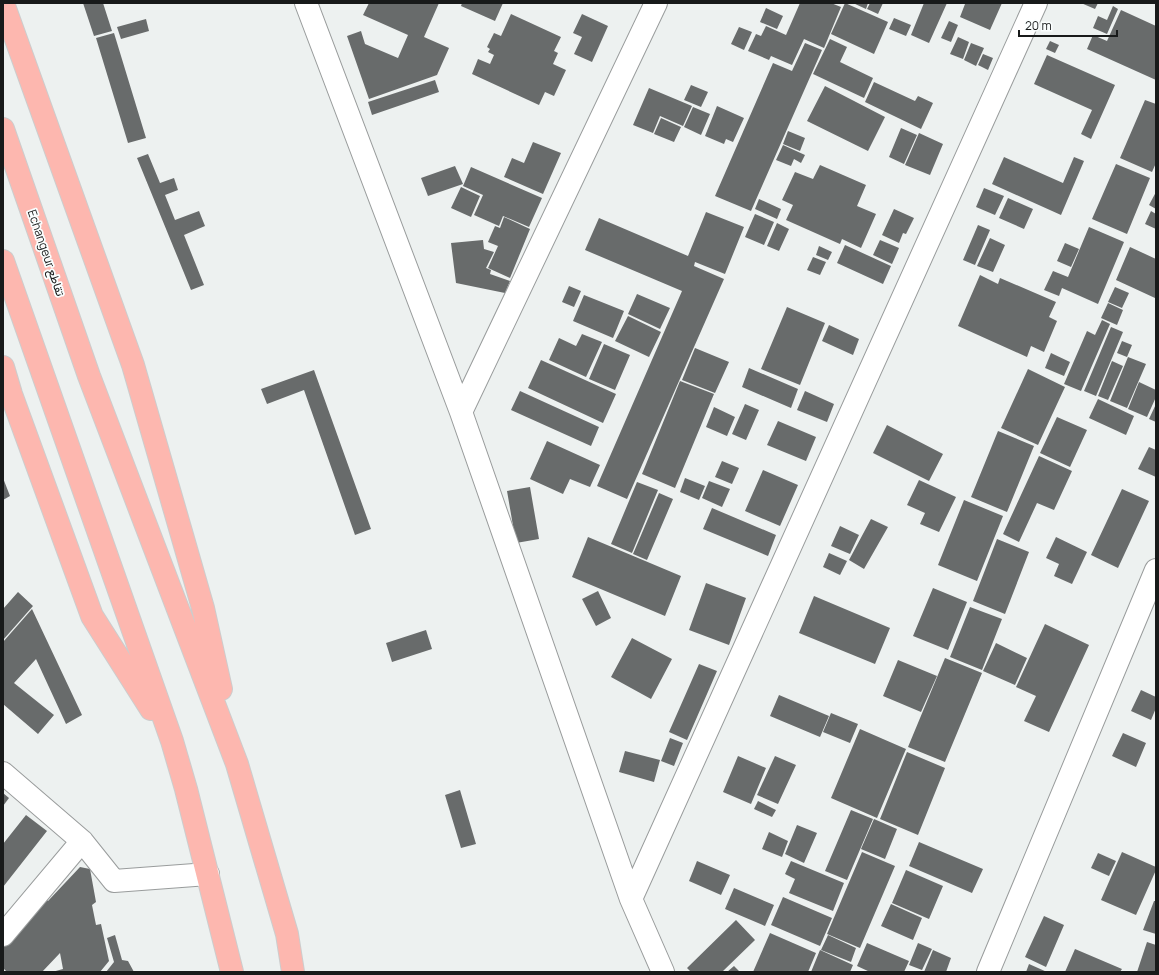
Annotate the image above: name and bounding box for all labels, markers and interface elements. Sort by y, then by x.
scale bar [1019,12,1117,38]
text: 20 m [1025,17,1052,34]
street label: Echangeur تقاطع [23,207,69,299]

